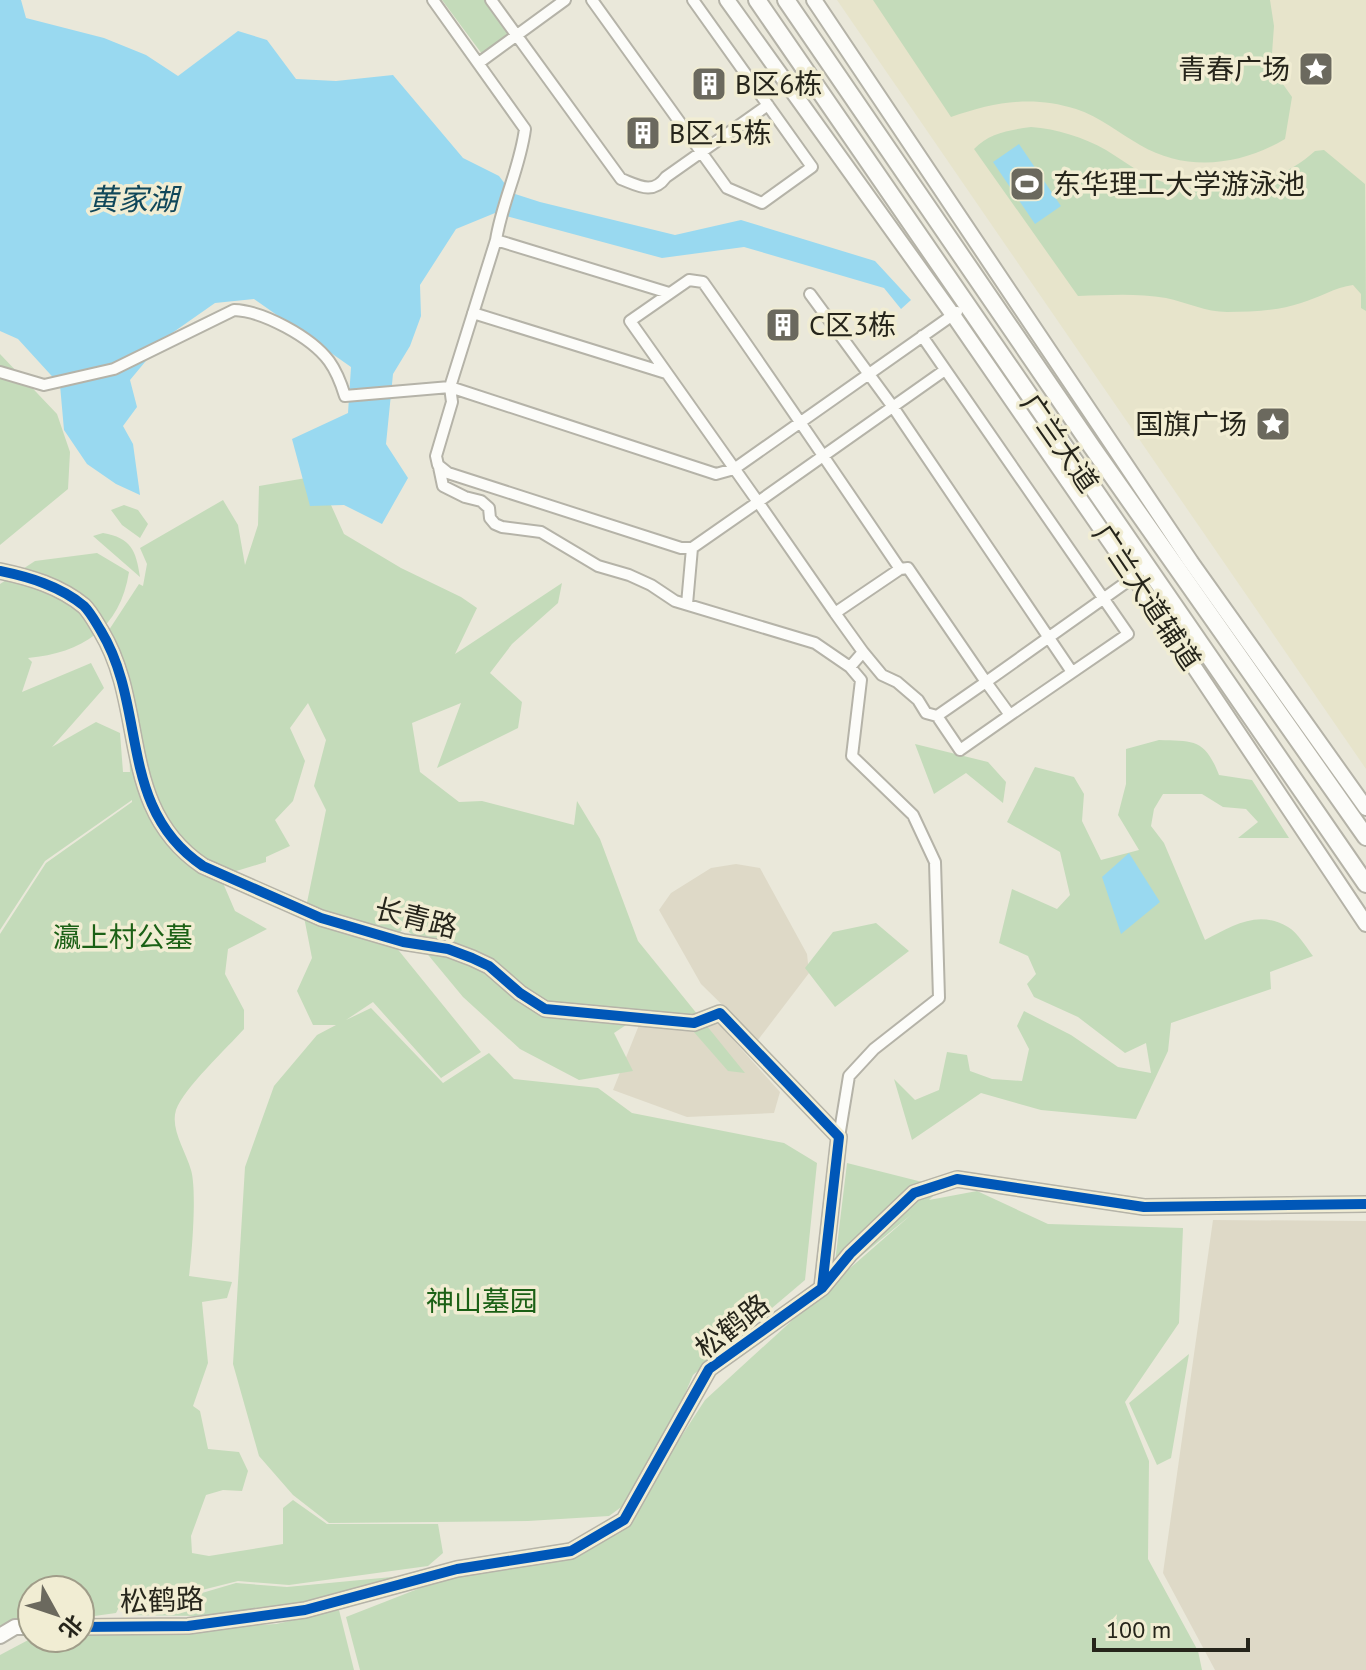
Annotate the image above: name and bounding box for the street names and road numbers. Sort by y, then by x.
street label: 广兰大道 [1013,386,1108,499]
street label: 广兰大道辅道 [1085,517,1210,677]
street label: 长青路 [371,889,461,946]
street label: 松鹤路 [687,1285,776,1366]
street label: 松鹤路 [119,1580,205,1619]

